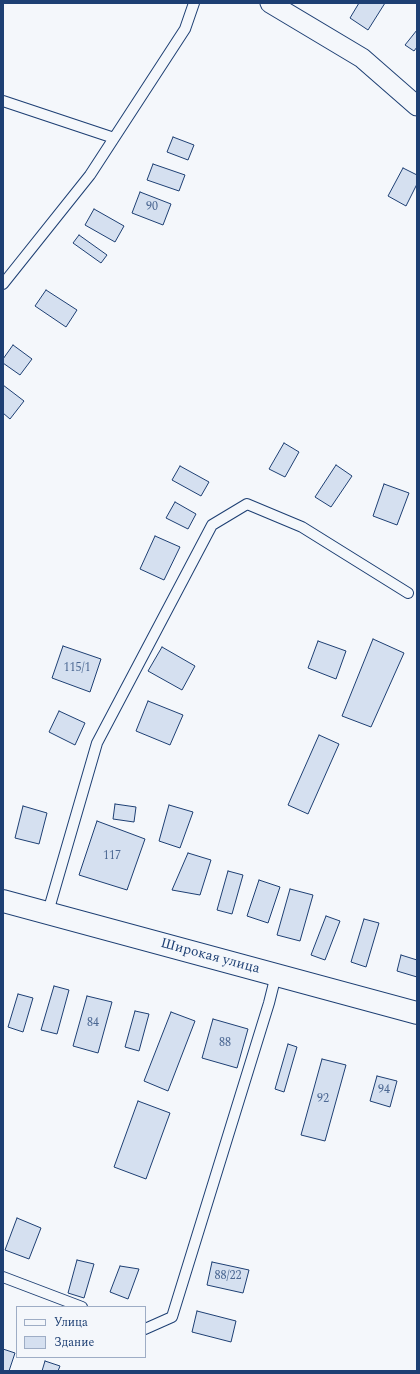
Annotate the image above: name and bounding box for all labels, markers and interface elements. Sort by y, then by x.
house number: 90 [146,201,158,215]
house number: 115/1 [64,662,90,676]
house number: 117 [103,850,121,864]
street label: Широкая улица [159,936,261,978]
house number: 84 [87,1017,99,1031]
house number: 88 [219,1037,231,1051]
house number: 94 [378,1084,390,1098]
house number: 92 [317,1093,329,1107]
house number: 88/22 [215,1270,241,1284]
legend [16,1306,146,1358]
text: Улица [54,1313,88,1332]
text: Здание [54,1333,94,1352]

